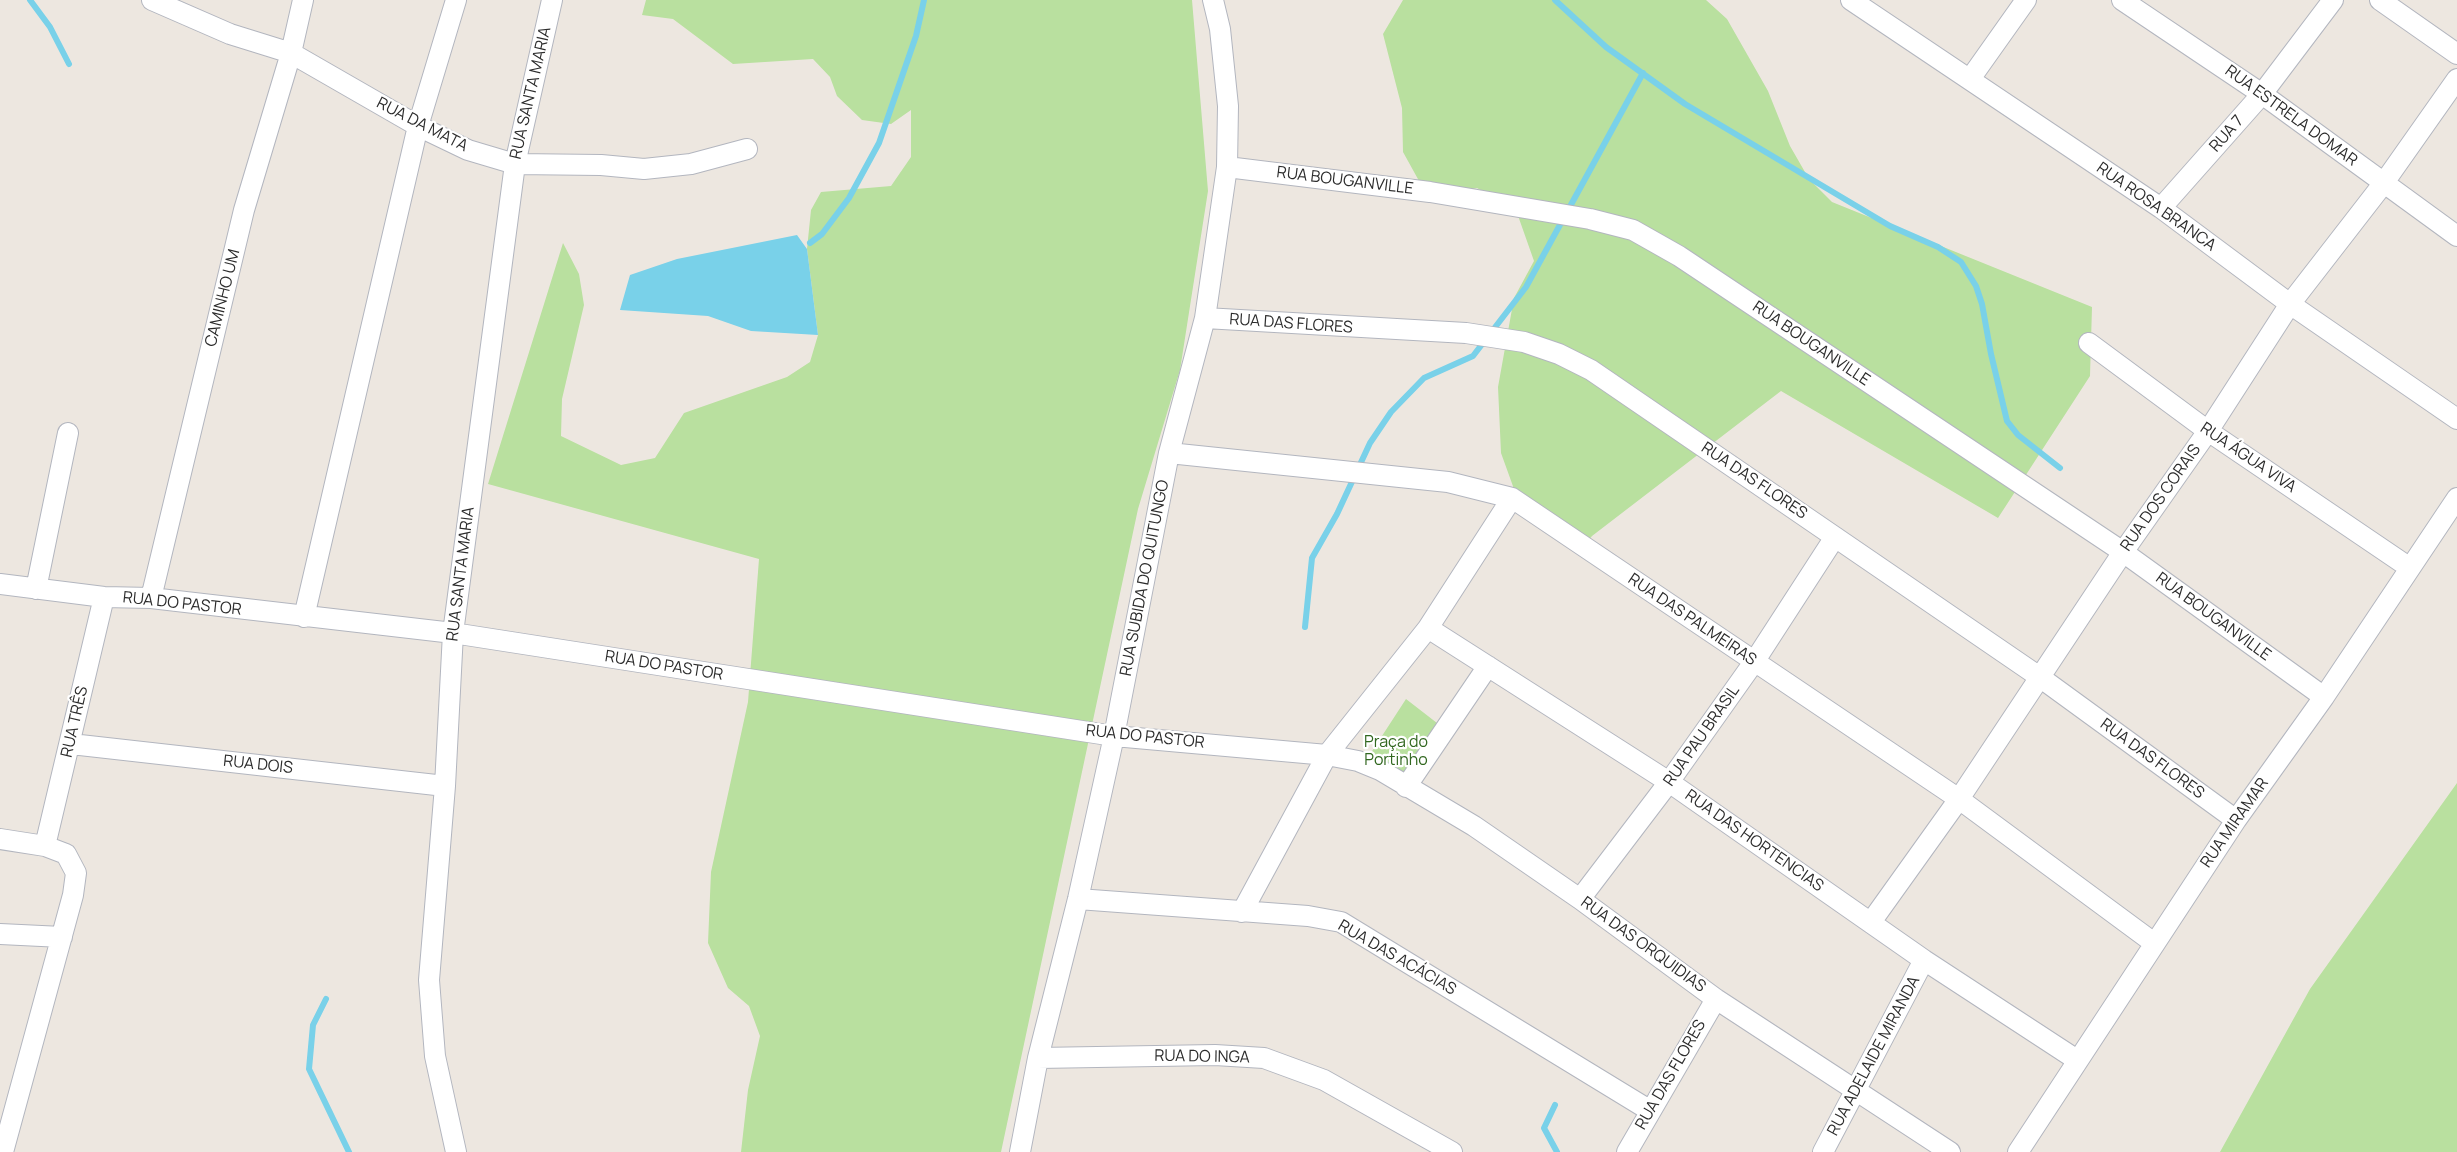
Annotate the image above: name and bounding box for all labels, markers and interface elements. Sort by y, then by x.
street label: RUA SANTA MARIA [506,25,556,161]
street label: RUA ESTRELA DOMAR [2221,62,2361,170]
street label: RUA DA MATA [373,94,471,156]
street label: RUA 7 [2206,112,2248,156]
street label: RUA ROSA BRANCA [2093,159,2219,255]
street label: RUA BOUGANVILLE [1275,163,1415,199]
street label: CAMINHO UM [202,247,244,349]
street label: RUA BOUGANVILLE [1749,298,1873,390]
street label: RUA DAS FLORES [1229,310,1353,338]
street label: RUA ÁGUA VIVA [2196,419,2300,497]
street label: RUA DAS FLORES [1697,438,1811,524]
street label: RUA DOS CORAIS [2117,441,2205,555]
street label: RUA SUBIDA DO QUITUNGO [1117,478,1173,678]
street label: RUA SANTA MARIA [443,506,479,642]
street label: RUA BOUGANVILLE [2152,569,2274,665]
street label: RUA DAS PALMEIRAS [1624,570,1760,670]
street label: RUA DO PASTOR [122,588,242,620]
street label: RUA DO PASTOR [604,647,724,685]
street label: RUA PAU BRASIL [1660,682,1744,790]
street label: RUA TRÊS [58,685,92,759]
street label: RUA DAS FLORES [2096,715,2208,803]
street label: RUA DO PASTOR [1085,721,1205,753]
park label: Praça do Portinho [1364,733,1428,771]
street label: RUA DOIS [222,752,294,778]
street label: RUA MIRAMAR [2197,774,2273,872]
street label: RUA DAS HORTENCIAS [1681,786,1827,896]
street label: RUA DAS ORQUIDIAS [1577,893,1709,997]
street label: RUA DAS ACÁCIAS [1335,916,1459,1000]
street label: RUA ADELAIDE MIRANDA [1824,973,1924,1139]
street label: RUA DAS FLORES [1632,1017,1710,1133]
street label: RUA DO INGA [1154,1047,1250,1067]

